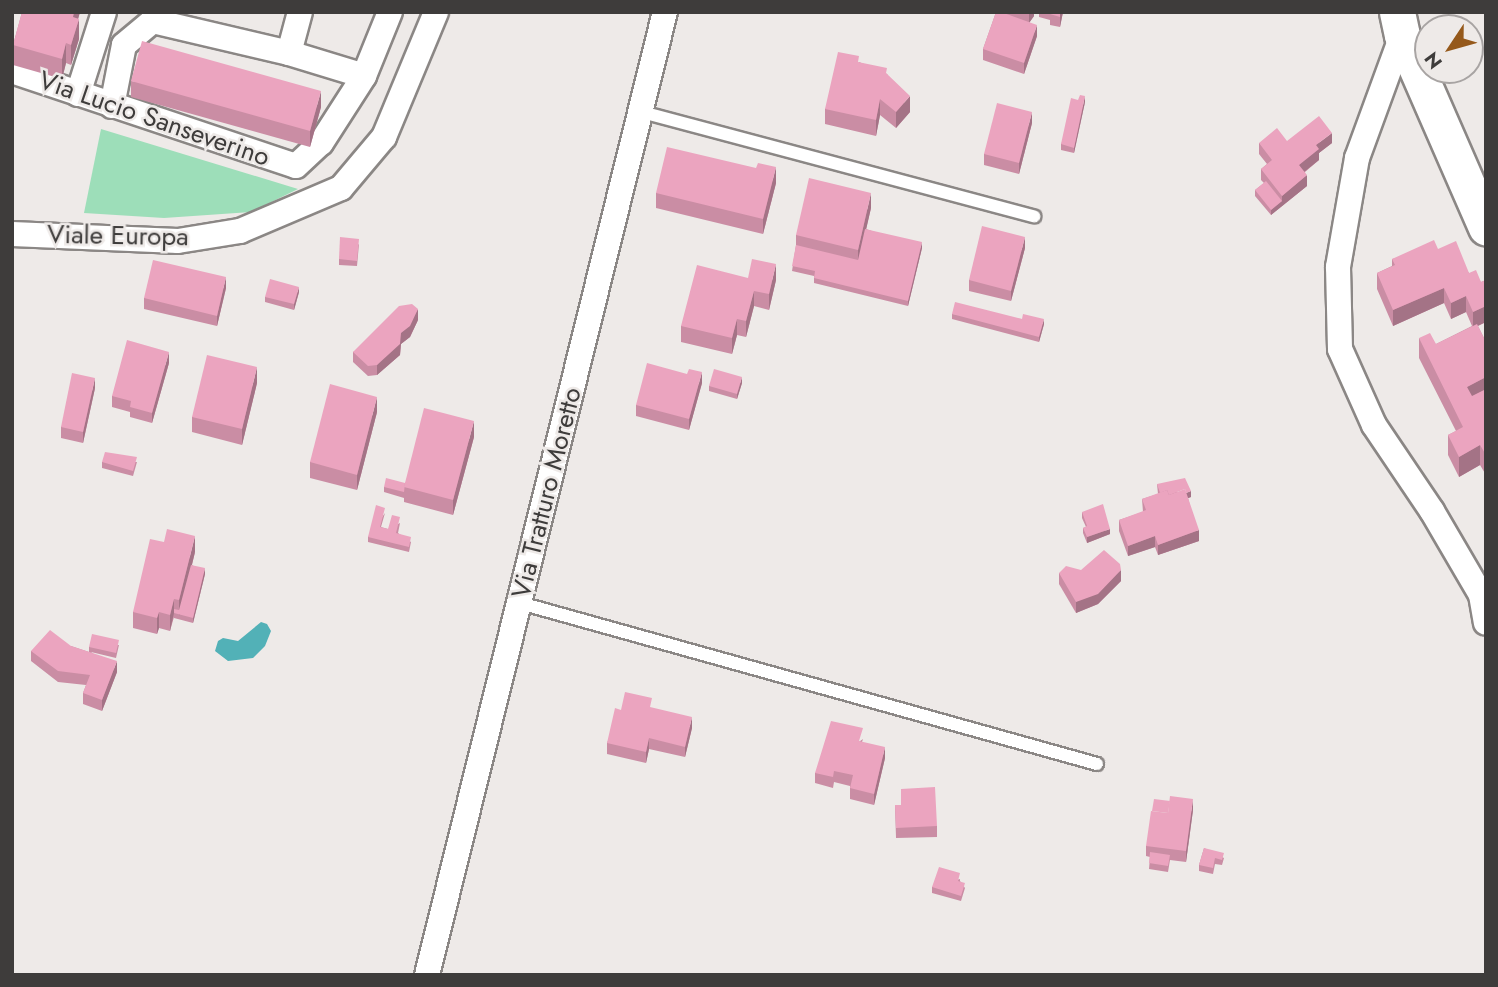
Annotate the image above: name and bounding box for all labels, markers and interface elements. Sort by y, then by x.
north arrow [1414,14,1484,84]
text: N [1418,46,1449,75]
street label: Via Lucio Sanseverino [34,65,274,173]
street label: Viale Europa [47,219,189,253]
street label: Via Tratturo Moretto [506,384,588,602]

